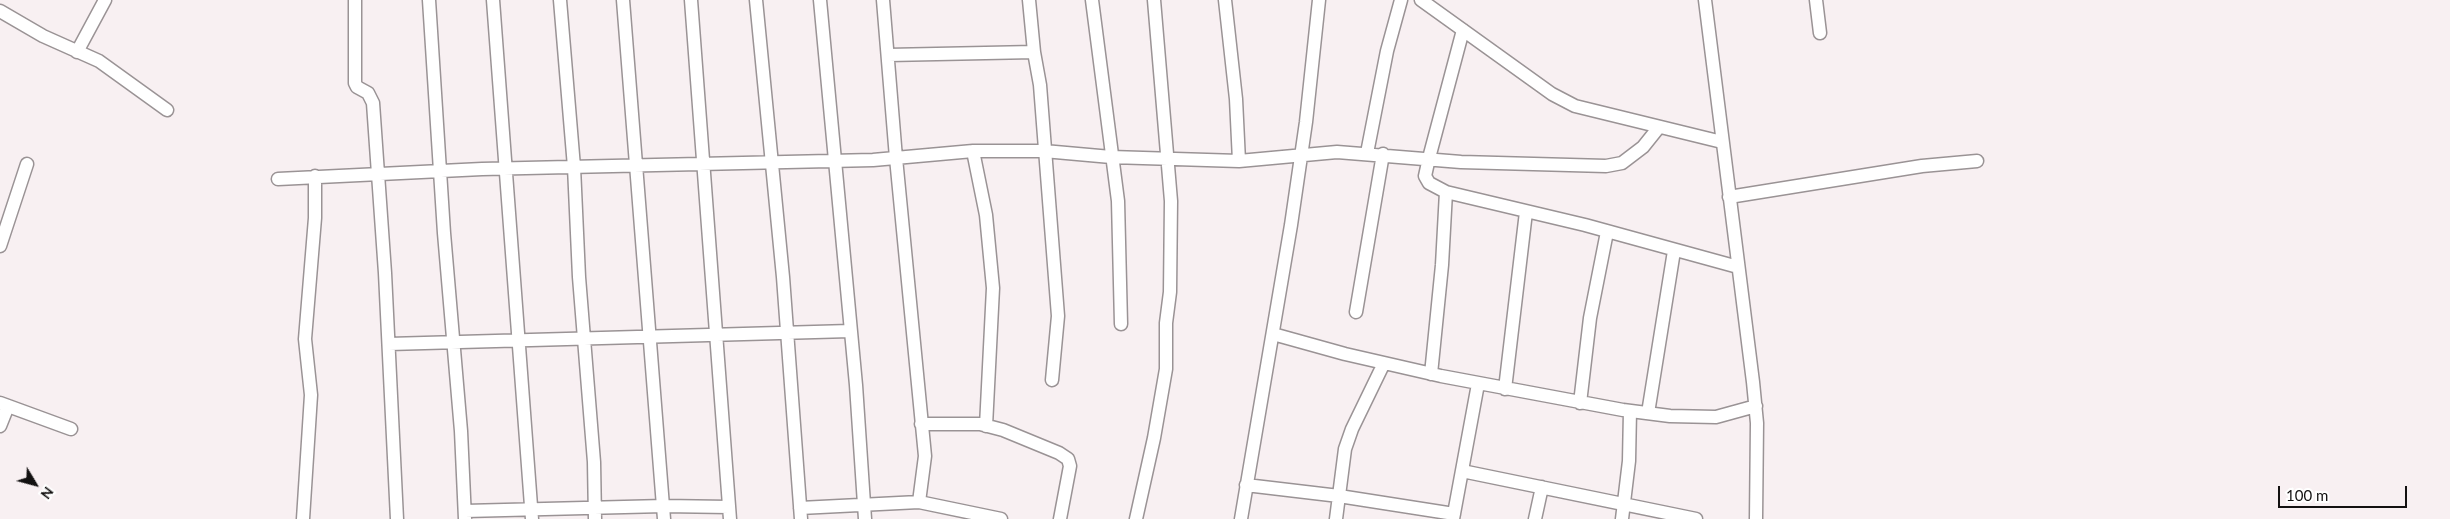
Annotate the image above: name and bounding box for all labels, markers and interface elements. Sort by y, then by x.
north arrow [10,459,60,509]
scale bar [2280,476,2409,508]
text: N [37,484,57,503]
text: 100 m [2286,486,2328,504]

